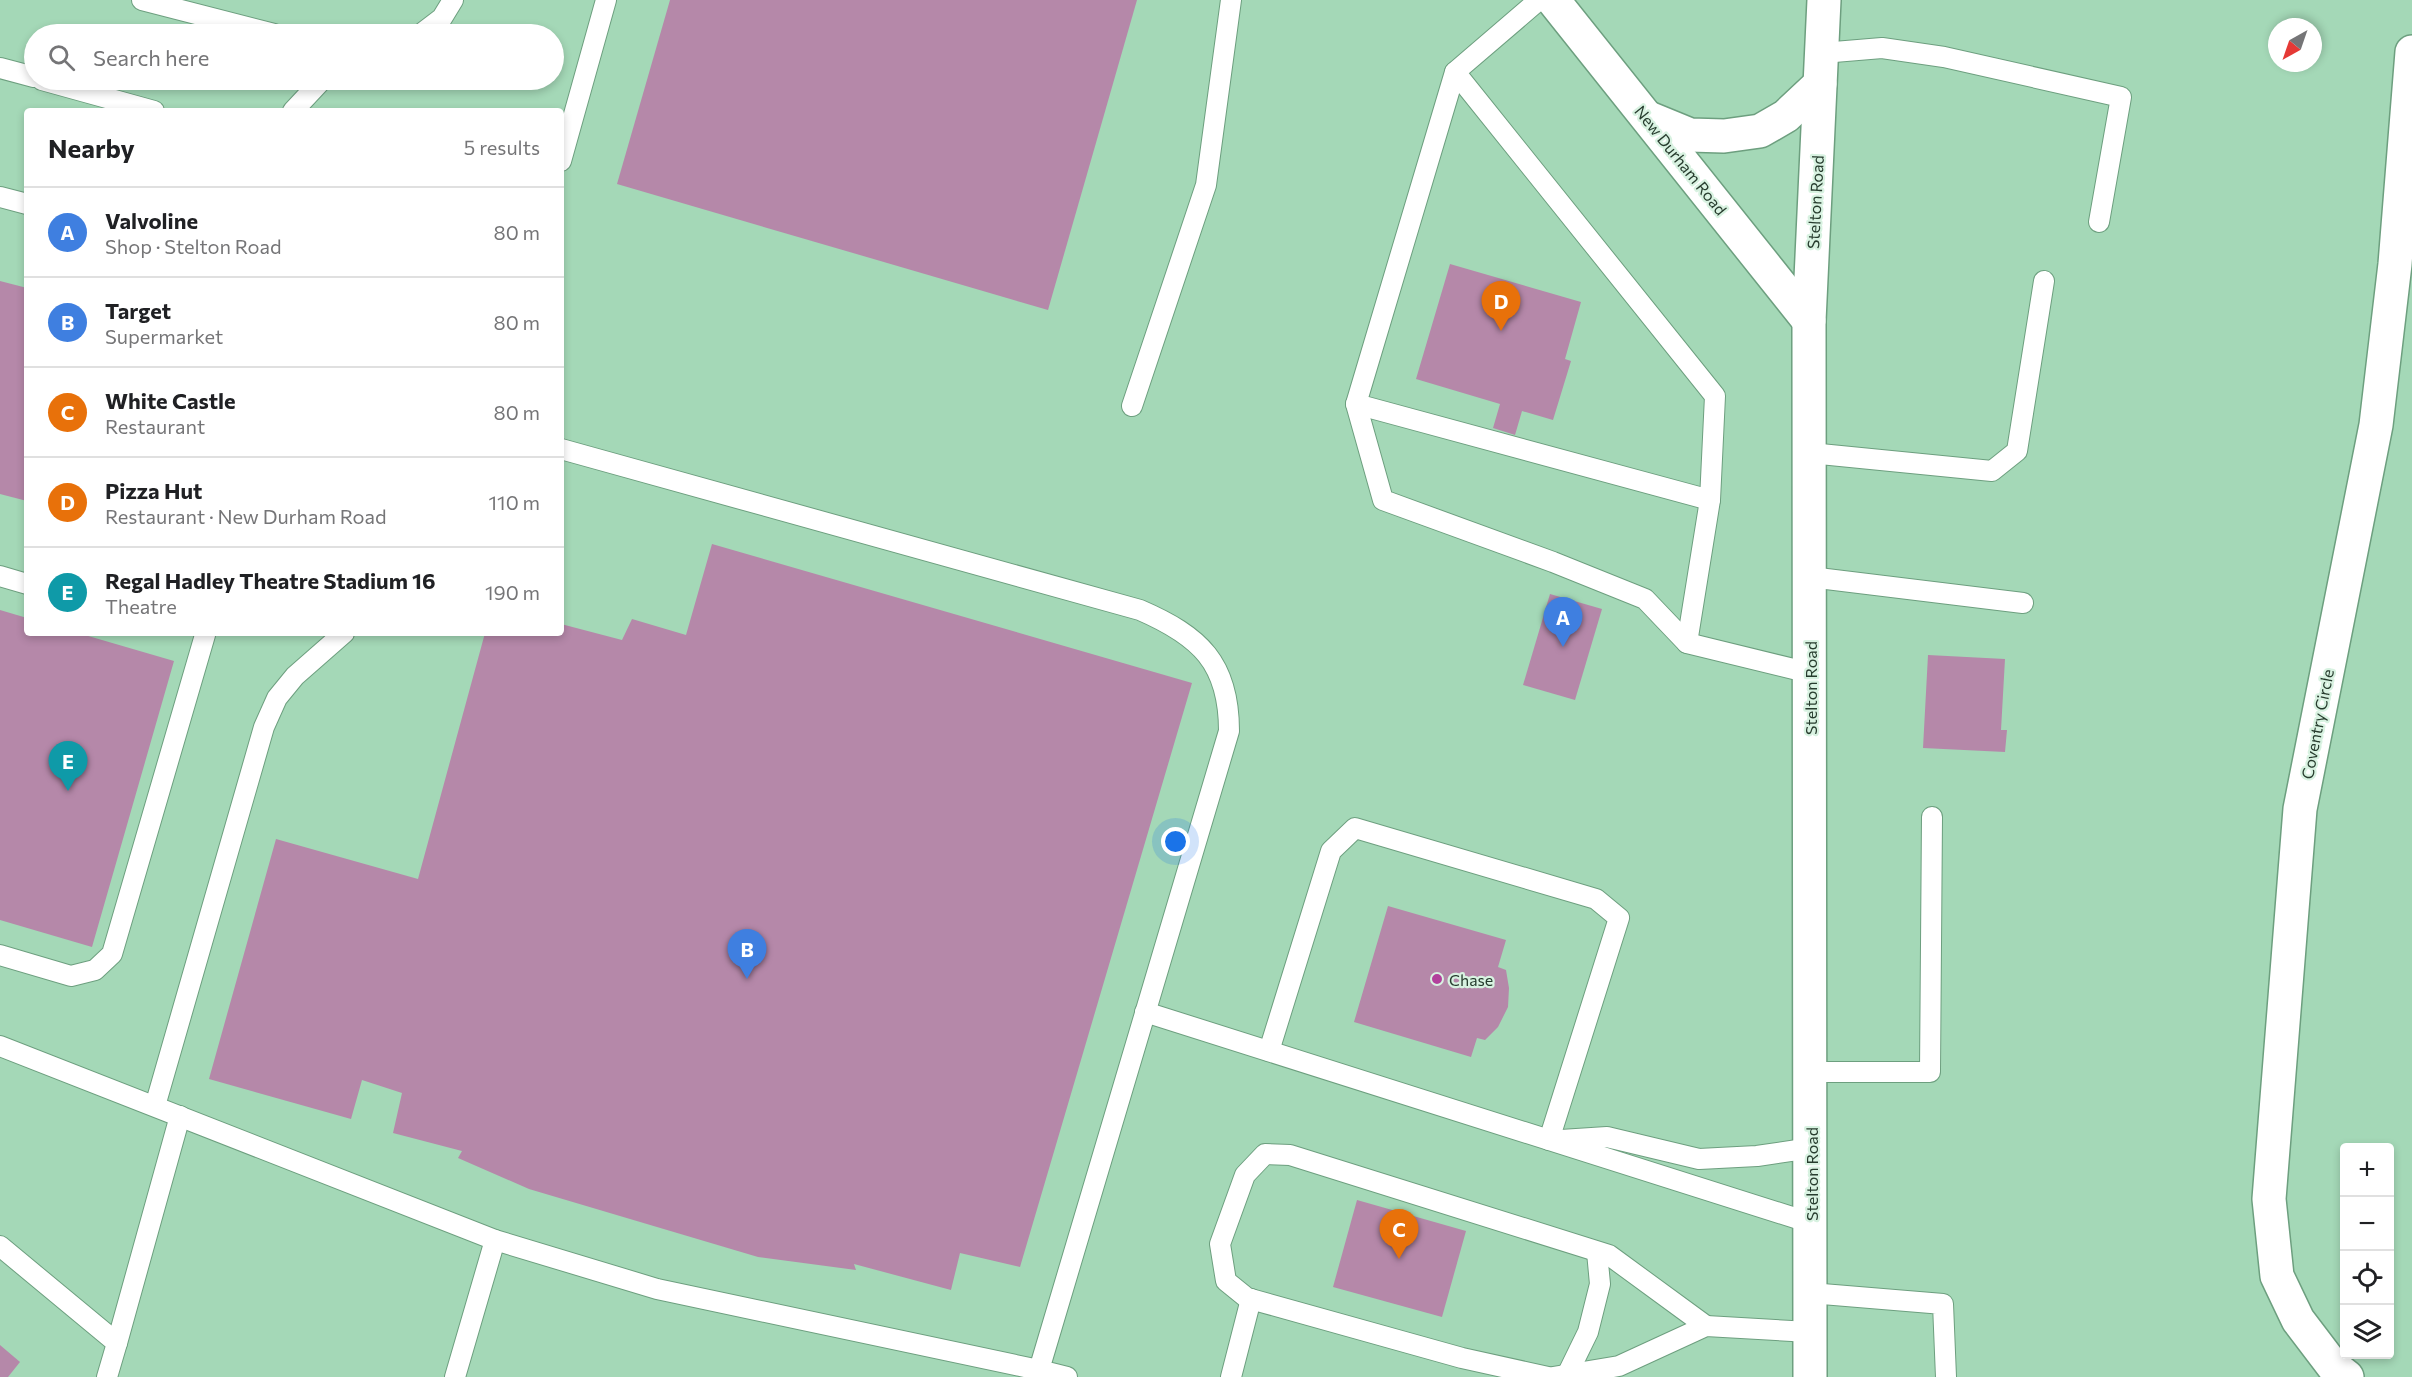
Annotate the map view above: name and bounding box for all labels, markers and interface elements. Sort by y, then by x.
north arrow [2268,18,2322,72]
search box [24,24,564,90]
icon: search [45,41,78,74]
text: Search here [93,44,209,71]
street label: New Durham Road [1631,101,1731,219]
text: Nearby [48,132,135,163]
text: 5 results [464,135,540,159]
street label: Stelton Road [1803,155,1827,249]
text: Valvoline [105,207,198,234]
text: A [60,220,75,244]
text: 80 m [494,220,540,244]
text: Shop · Stelton Road [105,234,282,258]
pin: D [1482,282,1520,331]
text: Target [105,297,171,324]
text: B [61,310,74,334]
text: 80 m [494,310,540,334]
text: Supermarket [105,324,223,348]
text: White Castle [105,387,236,414]
text: C [61,400,74,424]
text: 80 m [494,400,540,424]
text: Restaurant [105,414,205,438]
text: Pizza Hut [105,477,202,504]
text: D [60,490,75,514]
text: 110 m [489,490,540,514]
text: Restaurant · New Durham Road [105,504,386,528]
text: Regal Hadley Theatre Stadium 16 [105,567,436,594]
text: E [62,580,73,604]
text: 190 m [485,580,540,604]
text: Theatre [105,594,177,618]
pin: A [1544,598,1582,647]
street label: Stelton Road [1801,641,1820,735]
street label: Coventry Circle [2297,667,2337,781]
pin: E [48,742,88,791]
your location [1161,827,1190,856]
pin: B [728,930,766,979]
place label: Chase [1449,970,1493,989]
marker: Chase [1430,972,1444,986]
street label: Stelton Road [1802,1127,1821,1221]
map controls [2340,1143,2394,1359]
button: + [2340,1143,2394,1197]
button: − [2340,1197,2394,1251]
pin: C [1380,1210,1418,1259]
button: locate [2340,1251,2394,1305]
button: layers [2340,1305,2394,1359]

